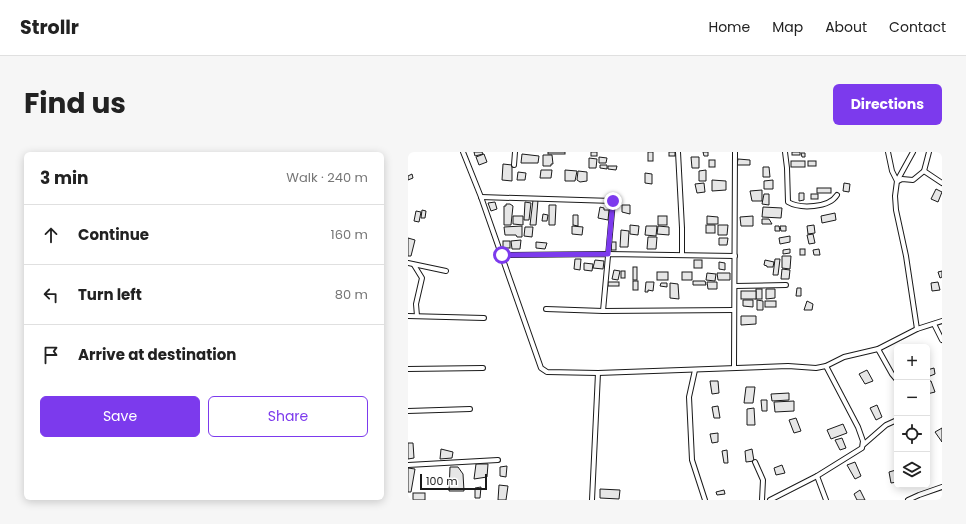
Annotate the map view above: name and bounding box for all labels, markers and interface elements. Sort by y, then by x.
text: Strollr [20,14,79,41]
text: Home [708,17,750,37]
text: Map [772,17,803,37]
text: About [825,17,867,37]
text: Contact [889,17,946,37]
text: Find us [24,84,126,123]
button: Directions [833,84,942,125]
text: 3 min [40,166,88,190]
text: Walk · 240 m [286,168,368,187]
route end [604,192,622,210]
icon: ahead [40,224,62,246]
text: Continue [78,224,149,245]
text: 160 m [331,225,368,244]
route start [493,246,511,264]
icon: left [40,284,62,306]
text: Turn left [78,284,142,305]
text: 80 m [335,285,368,304]
icon: arrive [40,344,62,366]
text: Arrive at destination [78,344,236,365]
map controls [894,344,930,488]
button: + [894,344,930,380]
button: − [894,380,930,416]
button: Save [40,396,200,437]
button: Share [208,396,368,437]
button: locate [894,416,930,452]
button: layers [894,452,930,488]
scale bar [420,472,487,491]
text: 100 m [426,473,458,489]

